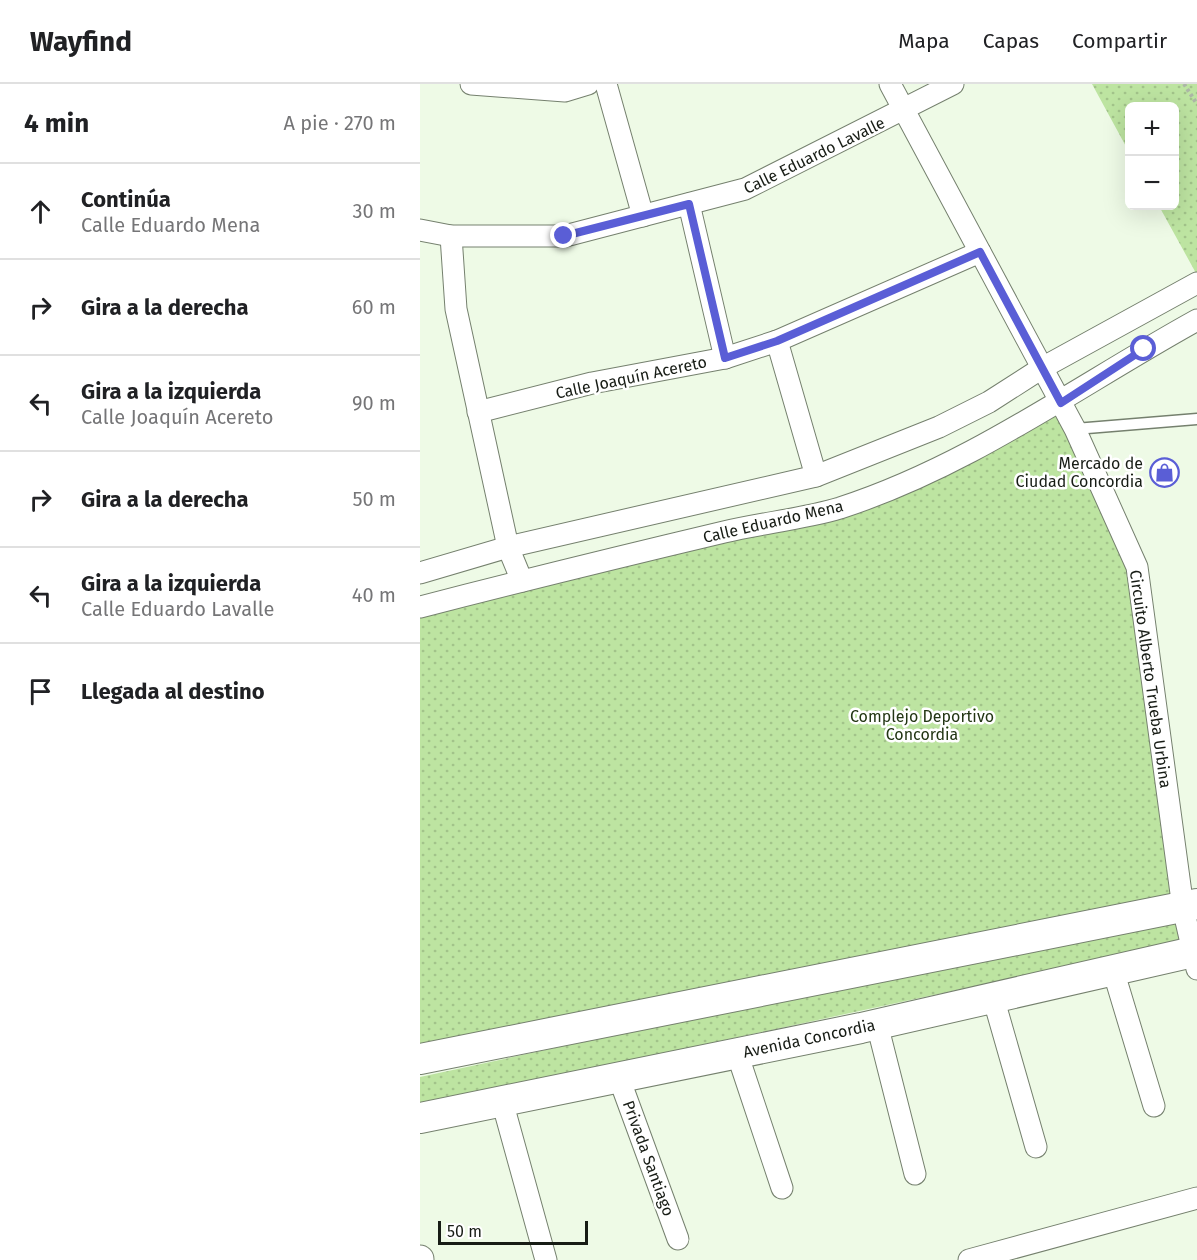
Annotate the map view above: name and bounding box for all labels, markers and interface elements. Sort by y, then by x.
text: Wayfind [30,25,132,58]
text: Mapa [898,28,950,54]
text: Capas [983,28,1039,54]
text: Compartir [1072,28,1167,54]
map controls [1125,102,1179,210]
button: + [1125,102,1179,156]
text: 4 min [24,108,89,139]
text: A pie · 270 m [283,111,396,135]
street label: Calle Eduardo Lavalle [741,113,888,198]
button: − [1125,156,1179,210]
text: Continúa [81,186,171,213]
icon: ahead [24,195,57,228]
text: 30 m [352,199,396,223]
text: Calle Eduardo Mena [81,213,260,237]
route end [550,222,576,248]
icon: right [24,291,57,324]
text: Gira a la derecha [81,294,249,321]
text: 60 m [352,295,396,319]
route start [1130,335,1156,361]
street label: Calle Joaquín Acereto [554,352,708,403]
text: Gira a la izquierda [81,378,261,405]
icon: left [24,387,57,420]
text: 90 m [352,391,396,415]
text: Calle Joaquín Acereto [81,405,273,429]
place label: Mercado de Ciudad Concordia [1016,454,1143,491]
shop icon: Mercado de Ciudad Concordia [1148,456,1180,488]
icon: right [24,483,57,516]
text: Gira a la derecha [81,486,249,513]
text: 50 m [352,487,396,511]
street label: Calle Eduardo Mena [701,496,845,547]
street label: Circuito Alberto Trueba Urbina [1126,569,1175,789]
text: Gira a la izquierda [81,570,261,597]
icon: left [24,579,57,612]
text: 40 m [352,583,396,607]
text: Calle Eduardo Lavalle [81,597,274,621]
icon: arrive [24,675,57,708]
text: Llegada al destino [81,678,265,705]
park label: Complejo Deportivo Concordia [850,707,994,744]
street label: Avenida Concordia [741,1015,877,1062]
street label: Privada Santiago [619,1098,678,1219]
scale bar [438,1218,588,1246]
text: 50 m [447,1222,482,1241]

